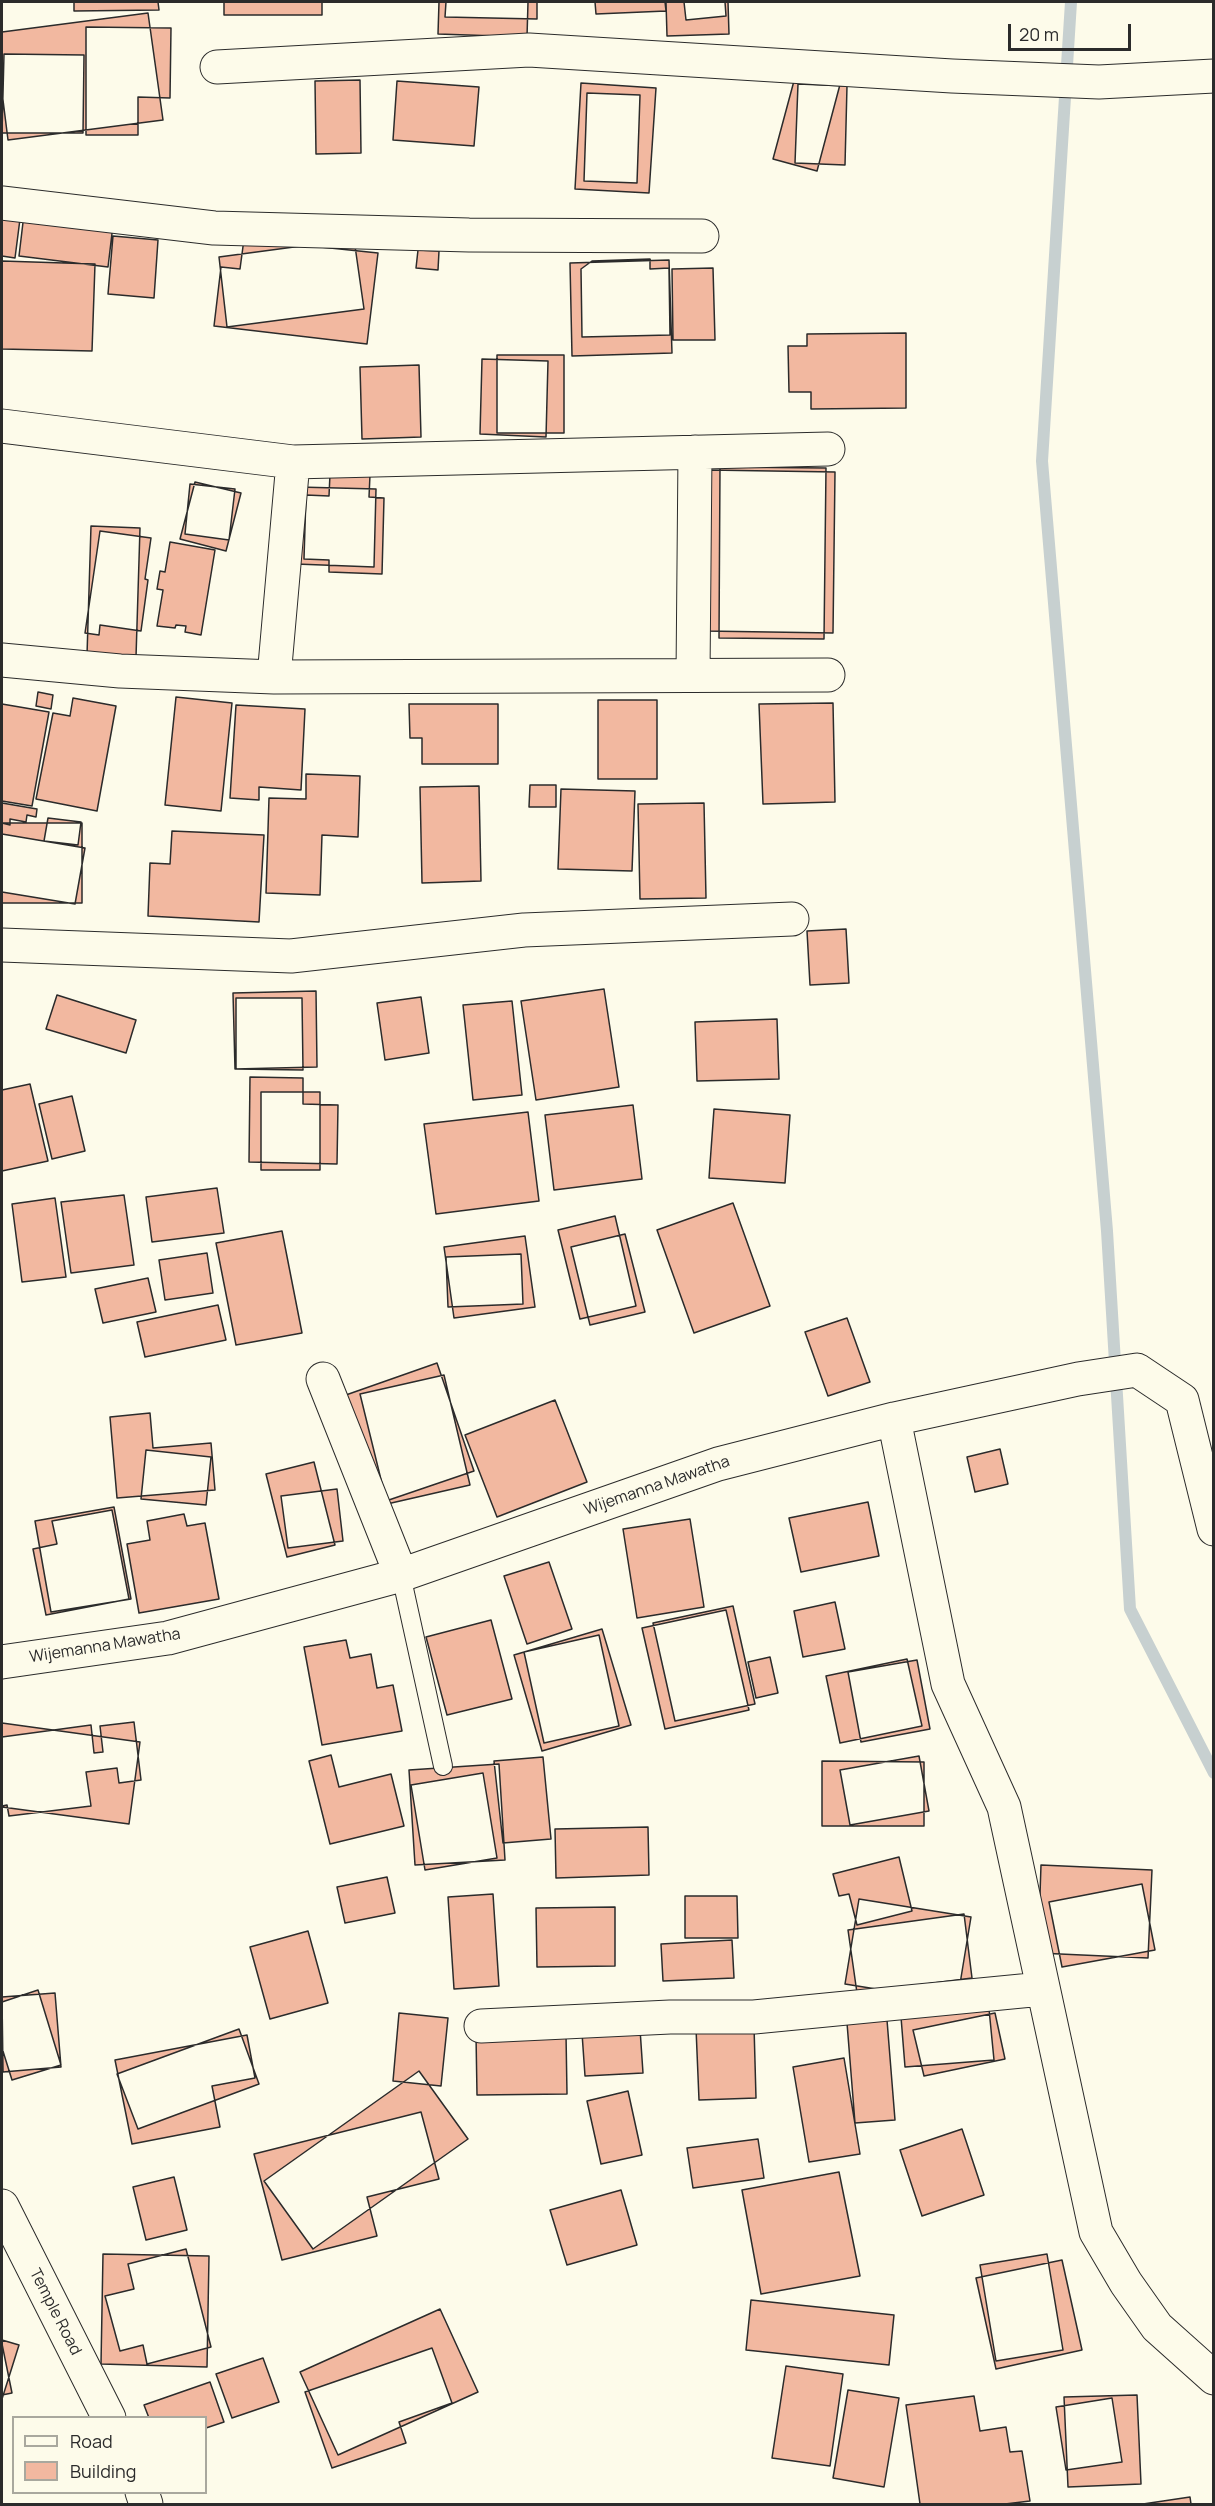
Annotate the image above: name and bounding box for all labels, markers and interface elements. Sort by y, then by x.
scale bar [1011,12,1134,50]
text: 20 m [1019,22,1059,46]
street label: Wijemanna Mawatha [582,1452,732,1520]
street label: Wijemanna Mawatha [28,1625,182,1667]
street label: Temple Road [25,2265,85,2359]
legend [12,2416,207,2494]
text: Road [70,2429,113,2453]
text: Building [70,2459,136,2483]

